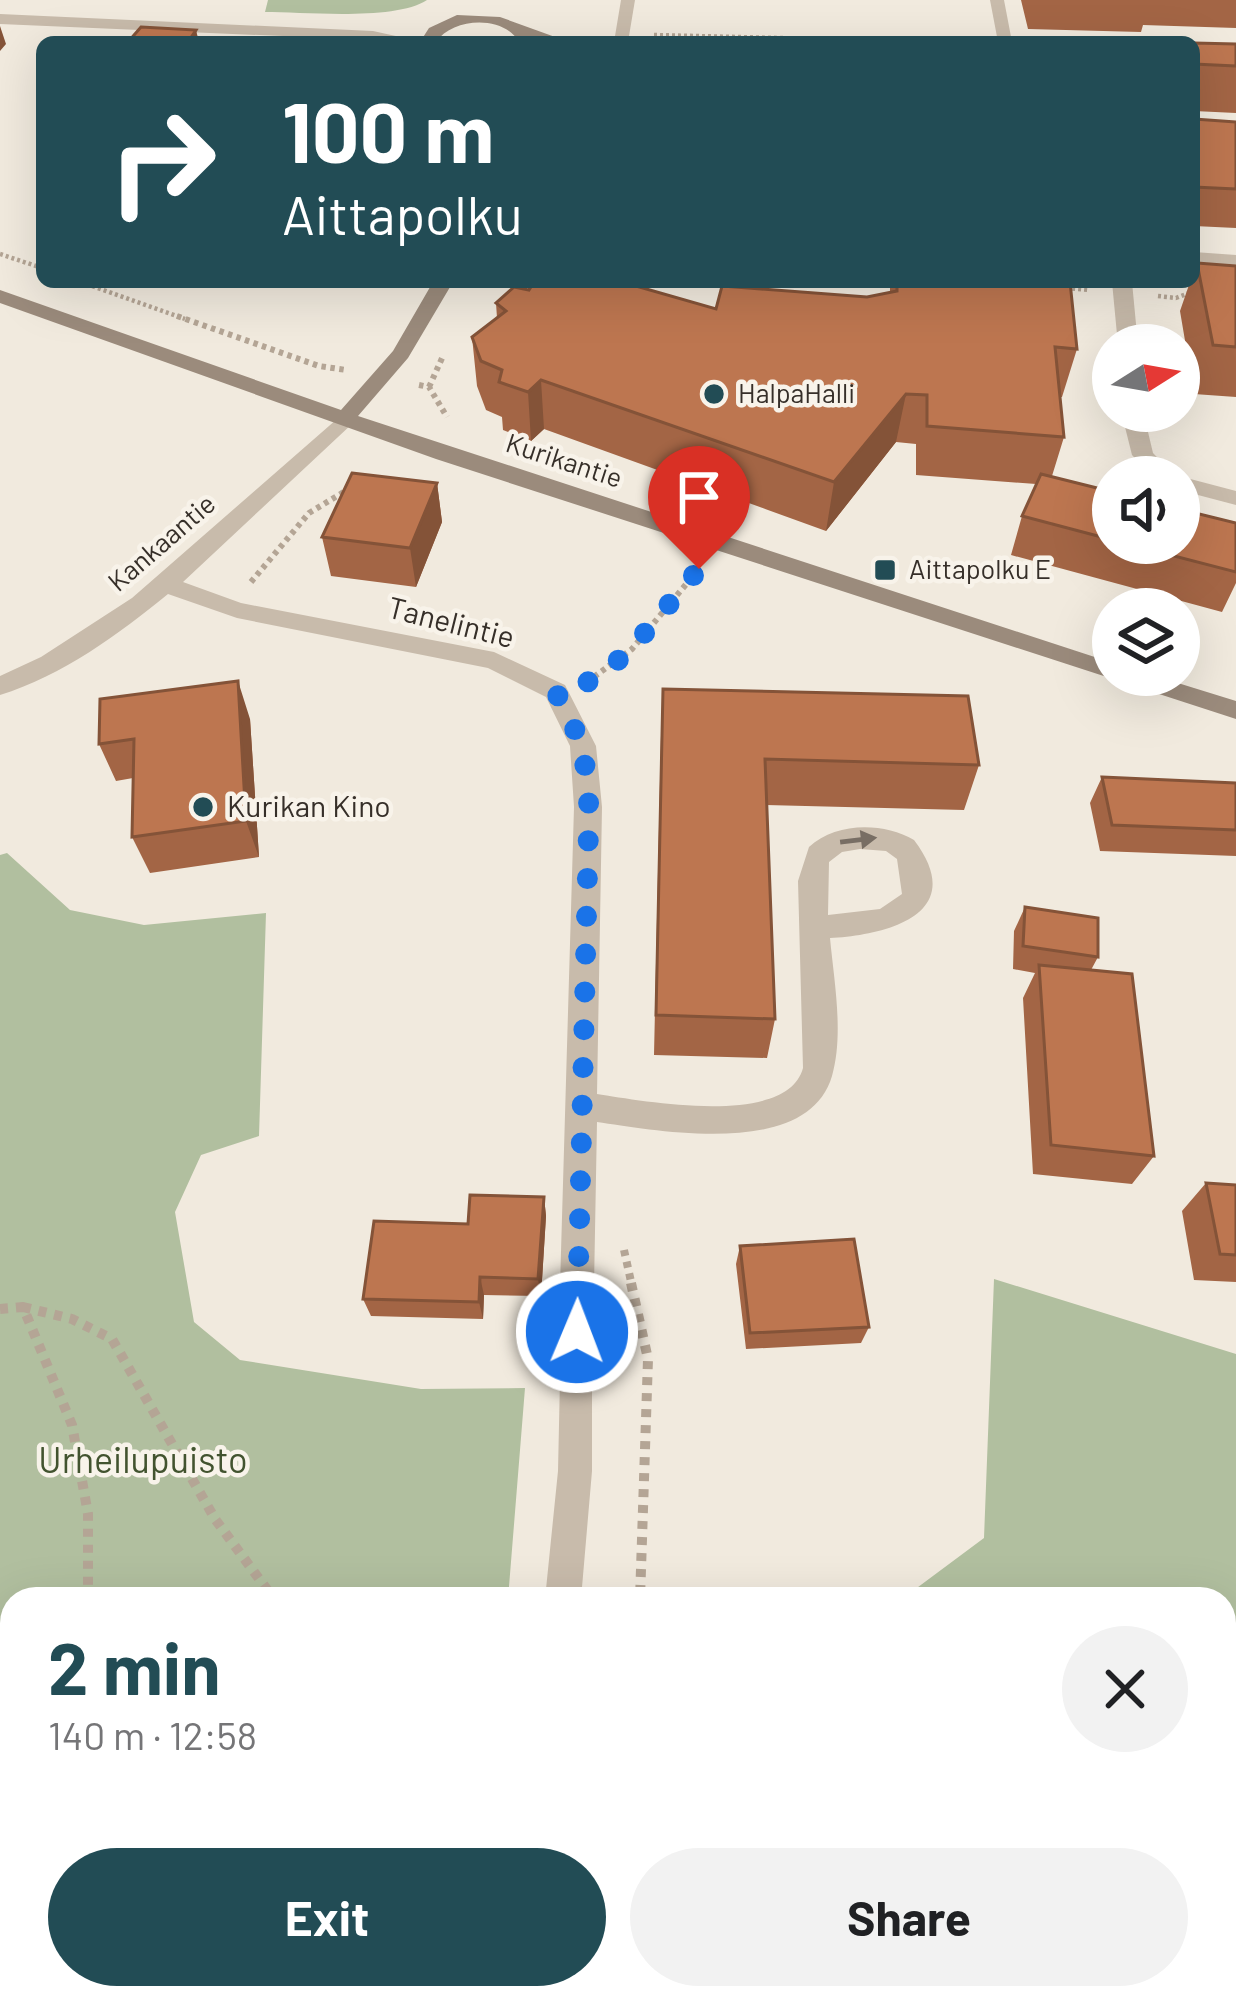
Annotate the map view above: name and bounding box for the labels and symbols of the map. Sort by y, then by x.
north arrow [1092,324,1200,432]
place label: HalpaHalli [738,376,855,408]
marker: HalpaHalli [701,381,727,407]
street label: Kurikantie [502,425,627,493]
pin [648,446,750,569]
street label: Kankaantie [101,486,221,597]
place label: Aittapolku E [909,552,1051,584]
marker: Aittapolku E [872,557,898,583]
street label: Tanelintie [384,588,519,654]
place label: Kurikan Kino [227,787,391,823]
marker: Kurikan Kino [190,794,216,820]
one-way arrow [840,831,878,850]
position arrow [514,1269,640,1395]
park label: Urheilupuisto [38,1437,248,1480]

